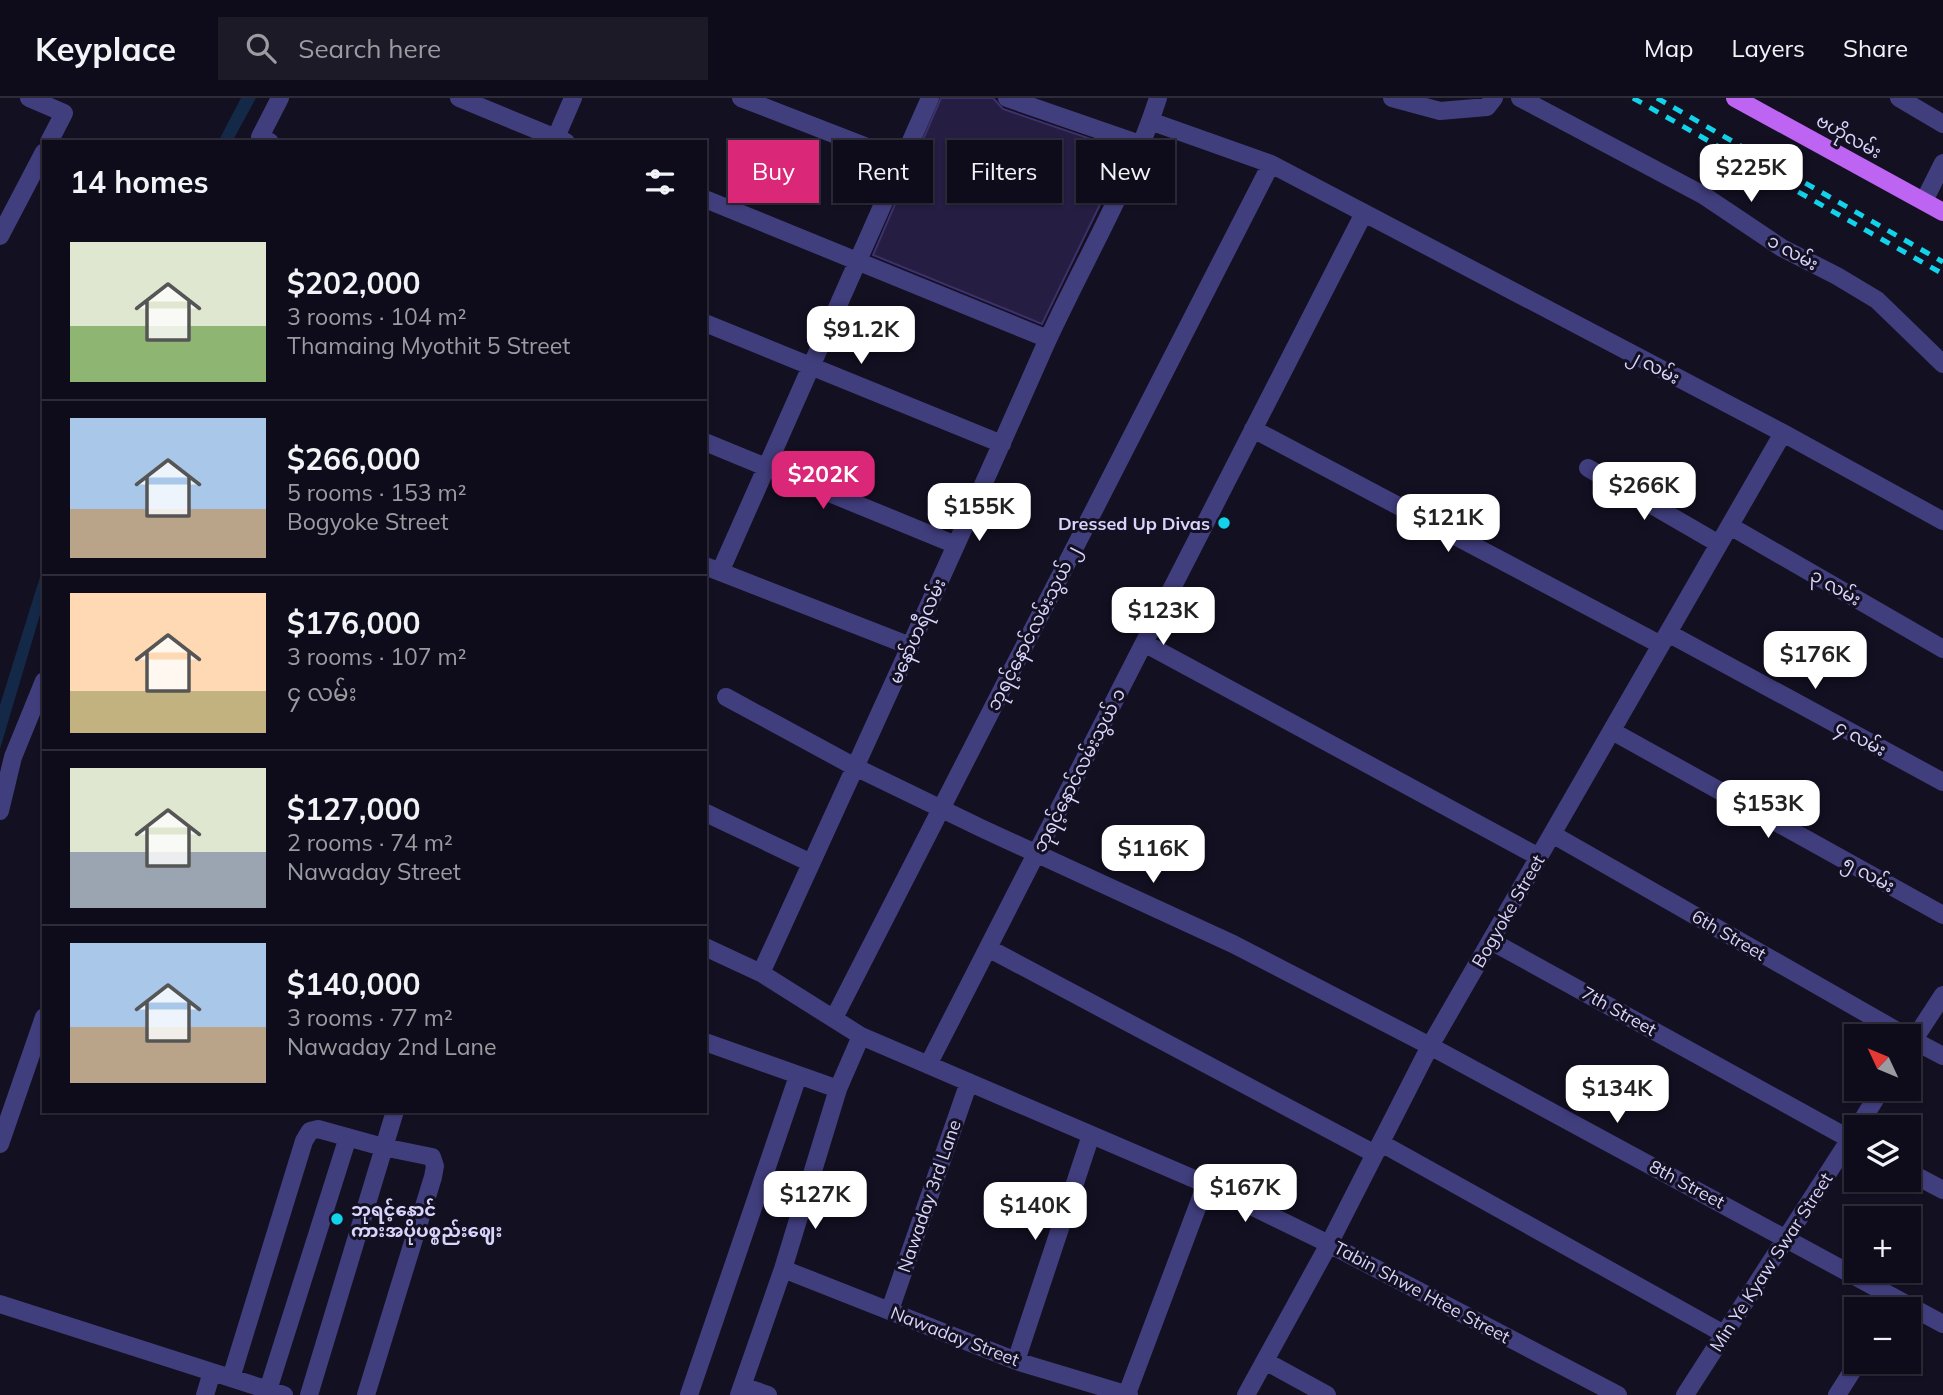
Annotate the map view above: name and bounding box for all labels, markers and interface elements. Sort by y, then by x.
search box [218,17,708,80]
text: Keyplace [35,28,176,69]
icon: search [242,29,280,67]
text: Search here [298,32,441,65]
text: Map [1644,33,1693,63]
text: Layers [1731,33,1805,63]
text: Share [1843,33,1908,63]
street label: ဗဟိုလမ်း [1810,107,1887,167]
chip: Buy [728,140,819,203]
chip: Rent [833,140,933,203]
chip: Filters [947,140,1062,203]
chip: New [1076,140,1175,203]
pin: $225K [1702,144,1800,204]
text: $225K [1716,152,1786,181]
text: 14 homes [70,163,209,201]
icon: filters [641,163,679,201]
street label: ၁ လမ်း [1764,228,1823,275]
text: $202,000 [287,264,420,302]
icon: home [126,270,210,354]
text: 3 rooms · 104 m² [287,302,467,331]
pin: $91.2K [804,306,918,366]
text: $91.2K [823,314,899,343]
text: Thamaing Myothit 5 Street [287,331,570,360]
street label: ၂ လမ်း [1622,342,1684,393]
text: $266,000 [287,440,420,478]
icon: home [126,446,210,530]
pin: $202K [774,452,872,511]
text: $202K [788,459,858,488]
pin: $266K [1595,462,1693,522]
text: $266K [1609,470,1679,499]
text: 5 rooms · 153 m² [287,478,467,507]
pin: $155K [930,484,1028,543]
text: $155K [944,491,1014,520]
pin: $121K [1399,494,1497,554]
text: $121K [1413,502,1483,531]
text: Bogyoke Street [287,507,449,536]
place label: Dressed Up Divas [1058,512,1210,535]
marker: Dressed Up Divas [1216,515,1232,531]
street label: ဘုရင့်နောင်လမ်းသွယ် ၂ [981,541,1088,716]
street label: ၃ လမ်း [1805,563,1866,614]
street label: မနော်ဟရီလမ်း [882,574,954,689]
pin: $123K [1114,588,1212,647]
text: $123K [1128,595,1198,624]
text: $176,000 [287,604,420,642]
icon: home [126,621,210,705]
pin: $176K [1766,632,1864,691]
text: $176K [1780,639,1850,668]
text: 3 rooms · 107 m² [287,642,467,671]
text: ၄ လမ်း [287,678,357,707]
street label: ဘုရင့်နောင်လမ်းသွယ် ၁ [1027,684,1134,858]
street label: ၄ လမ်း [1830,714,1891,765]
pin: $153K [1719,780,1817,840]
text: $153K [1733,788,1803,817]
text: $127,000 [287,790,420,828]
icon: home [126,796,210,880]
pin: $116K [1104,826,1202,885]
text: 2 rooms · 74 m² [287,828,453,857]
text: $116K [1118,833,1188,862]
street label: ၅ လမ်း [1837,850,1899,901]
street label: Bogyoke Street [1466,851,1550,971]
text: Nawaday Street [287,857,461,886]
street label: 6th Street [1688,905,1770,965]
text: $140,000 [287,965,420,1003]
icon: home [126,971,210,1055]
street label: 7th Street [1578,981,1660,1041]
text: 3 rooms · 77 m² [287,1003,453,1032]
north arrow [1844,1024,1922,1101]
map controls [1844,1024,1921,1374]
text: Nawaday 2nd Lane [287,1032,497,1061]
pin: $134K [1568,1066,1666,1125]
text: $134K [1582,1073,1652,1102]
button: layers [1844,1115,1921,1192]
street label: Nawaday 3rd Lane [892,1117,966,1275]
street label: 8th Street [1645,1155,1729,1213]
pin: $167K [1196,1164,1294,1224]
street label: Min Ye Kyaw Swar Street [1705,1168,1837,1356]
pin: $127K [766,1172,864,1231]
text: $167K [1210,1172,1280,1201]
text: $127K [780,1179,850,1208]
pin: $140K [986,1182,1084,1242]
text: $140K [1000,1190,1070,1219]
place label: ဘုရင့်နောင် ကားအပိုပစ္စည်းဈေး [351,1198,502,1245]
button: + [1844,1206,1921,1283]
marker: ဘုရင့်နောင် ကားအပိုပစ္စည်းဈေး [329,1211,345,1227]
street label: Tabin Shwe Htee Street [1330,1236,1514,1348]
button: − [1844,1297,1921,1374]
street label: Nawaday Street [887,1301,1023,1371]

